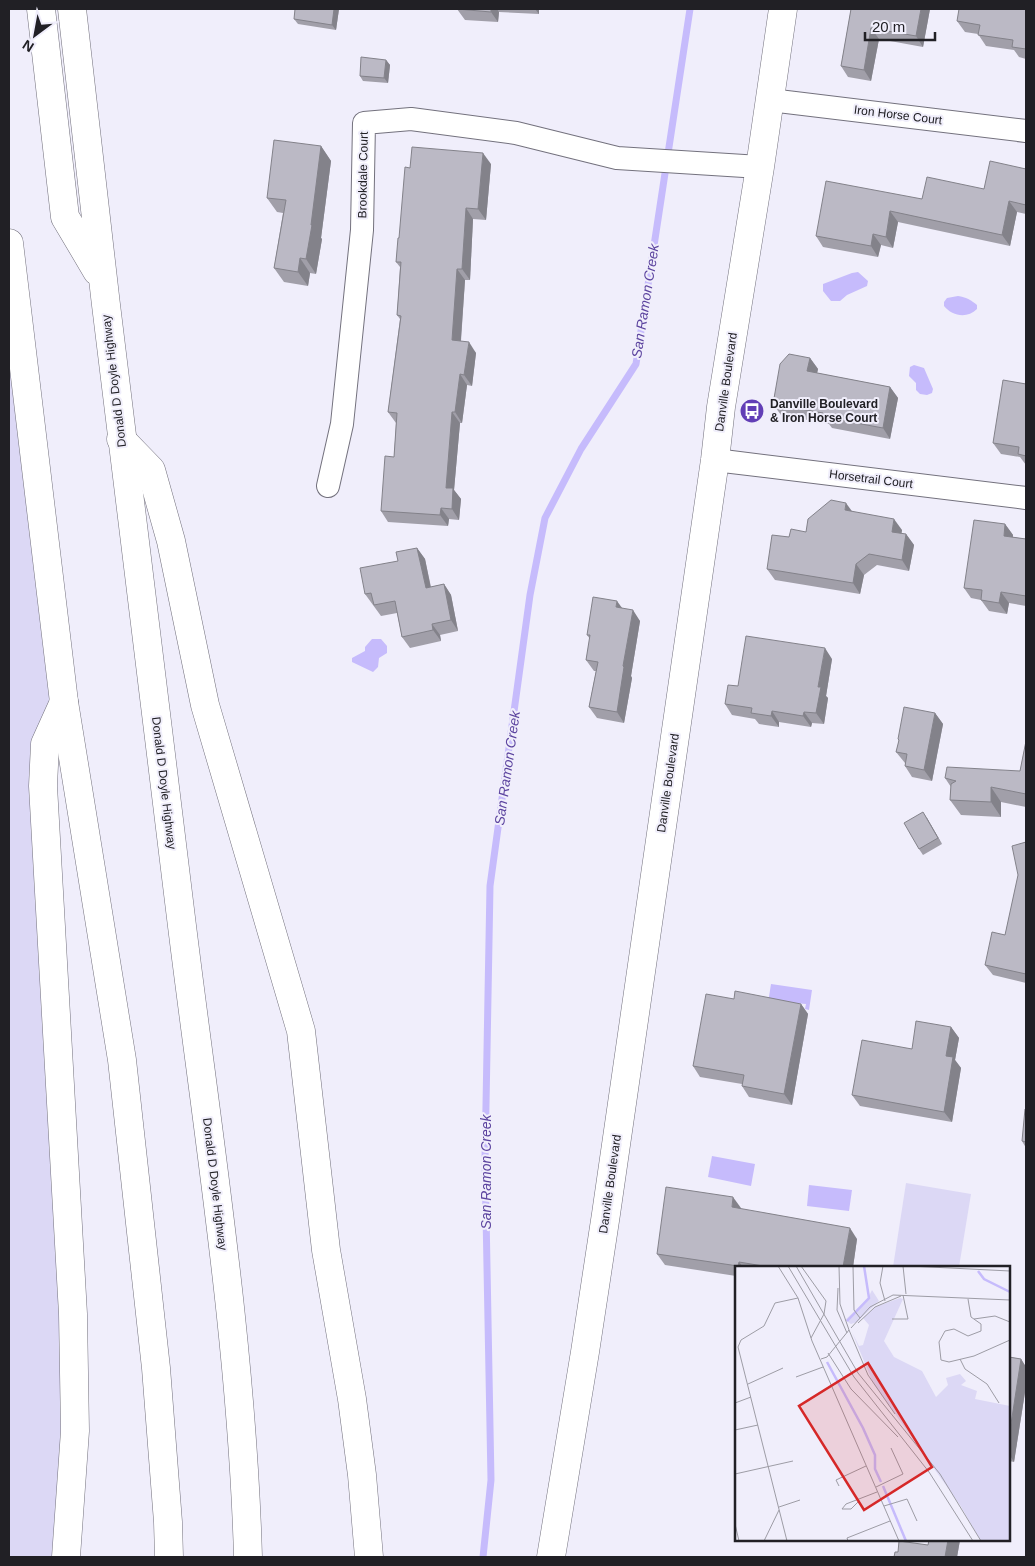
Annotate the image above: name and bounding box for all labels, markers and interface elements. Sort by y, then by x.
north arrow [10,10,60,60]
scale bar [865,10,935,42]
text: 20 m [872,18,905,35]
text: N [20,37,37,55]
street label: Iron Horse Court [853,103,944,127]
street label: Brookdale Court [355,131,371,218]
water label: San Ramon Creek [628,242,662,359]
street label: Donald D Doyle Highway [99,314,129,448]
street label: Danville Boulevard [712,331,740,433]
place label: Danville Boulevard & Iron Horse Court [770,397,878,425]
bus stop icon: Danville Boulevard & Iron Horse Court [739,398,765,424]
street label: Horsetrail Court [828,467,914,491]
water label: San Ramon Creek [491,709,523,826]
street label: Donald D Doyle Highway [149,716,179,850]
street label: Danville Boulevard [654,732,682,834]
water label: San Ramon Creek [478,1113,494,1230]
street label: Donald D Doyle Highway [200,1117,230,1251]
street label: Danville Boulevard [596,1133,624,1235]
inset map [735,1266,1010,1541]

